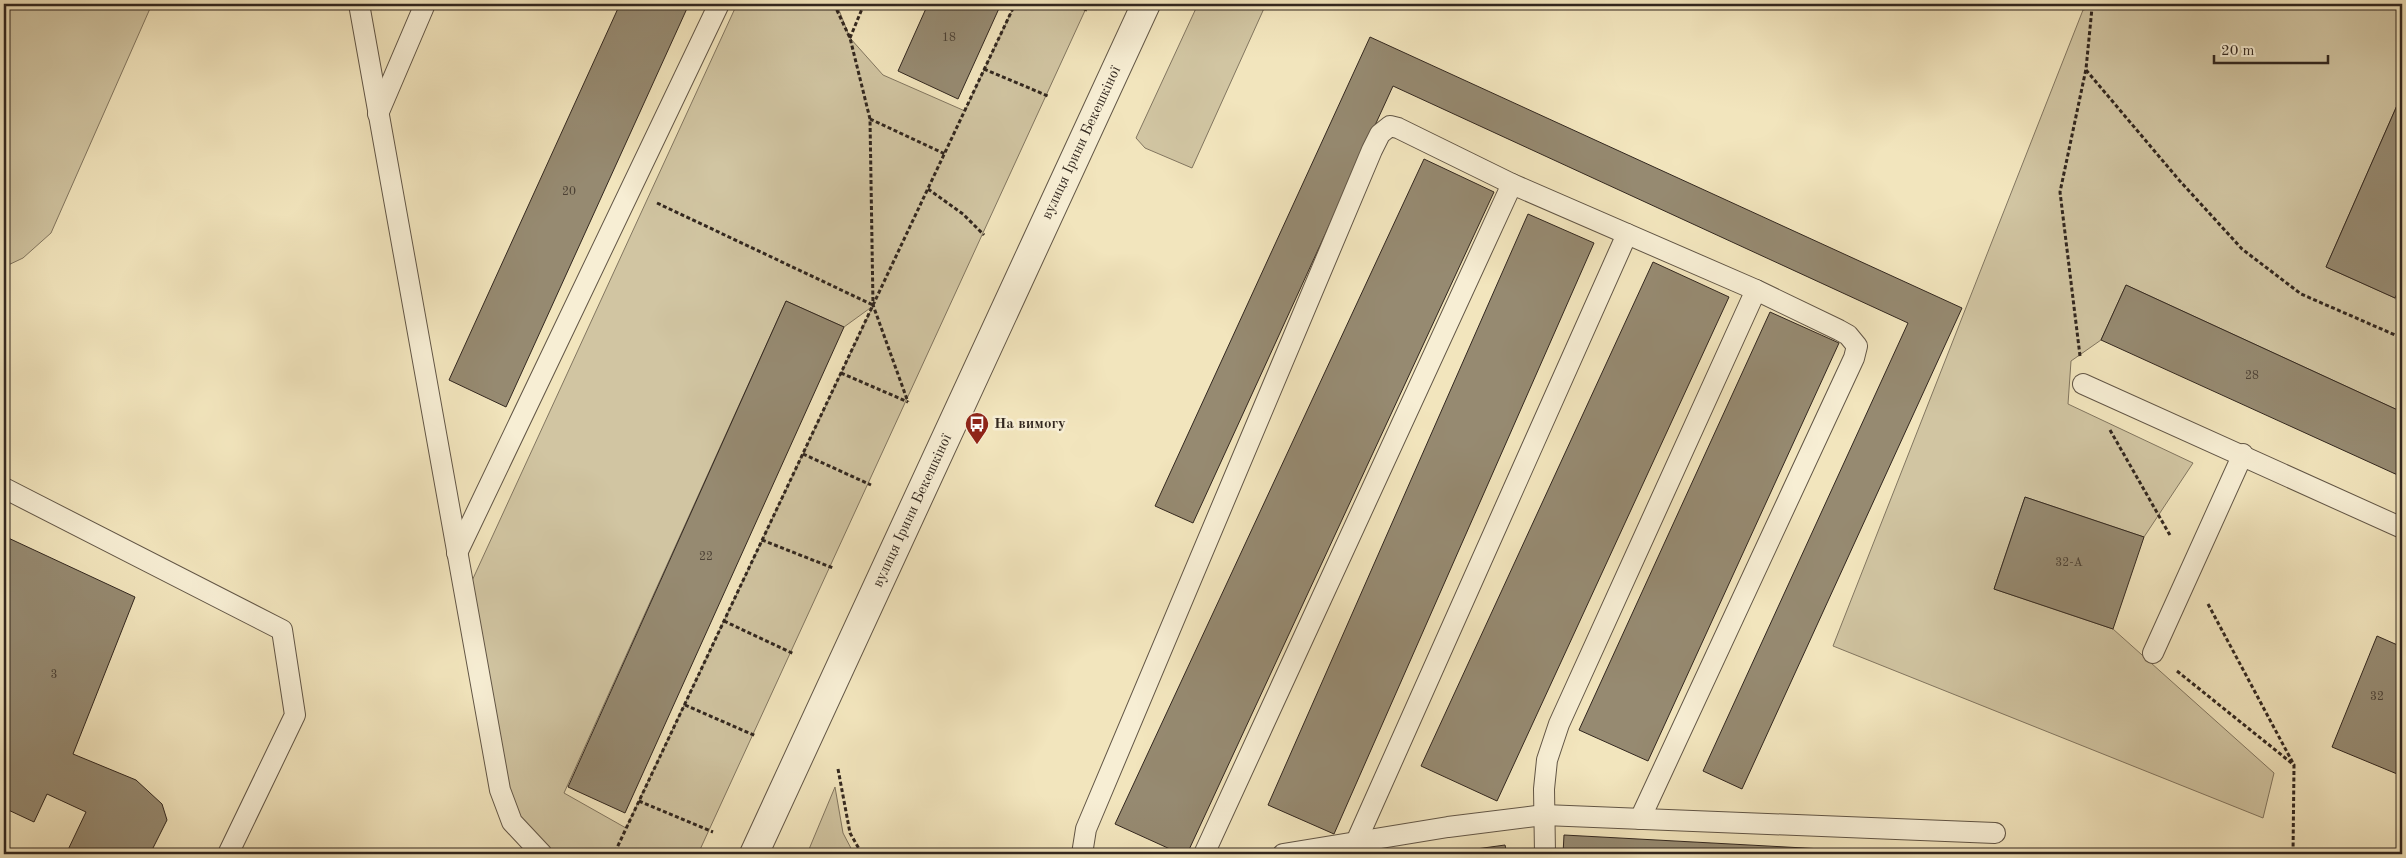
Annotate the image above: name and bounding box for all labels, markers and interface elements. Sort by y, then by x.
house number: 18 [942,32,956,44]
scale bar [2214,32,2327,64]
text: 20 m [2221,44,2255,59]
street label: вулиця Ірини Бекешкіної [1040,63,1124,222]
house number: 20 [562,186,576,198]
house number: 28 [2245,370,2259,382]
bus stop icon: На вимогу [964,411,990,445]
place label: На вимогу [994,417,1066,432]
street label: вулиця Ірини Бекешкіної [871,431,955,590]
house number: 22 [699,551,713,563]
house number: 32-А [2055,557,2083,569]
house number: 3 [51,669,57,681]
house number: 32 [2370,691,2384,703]

